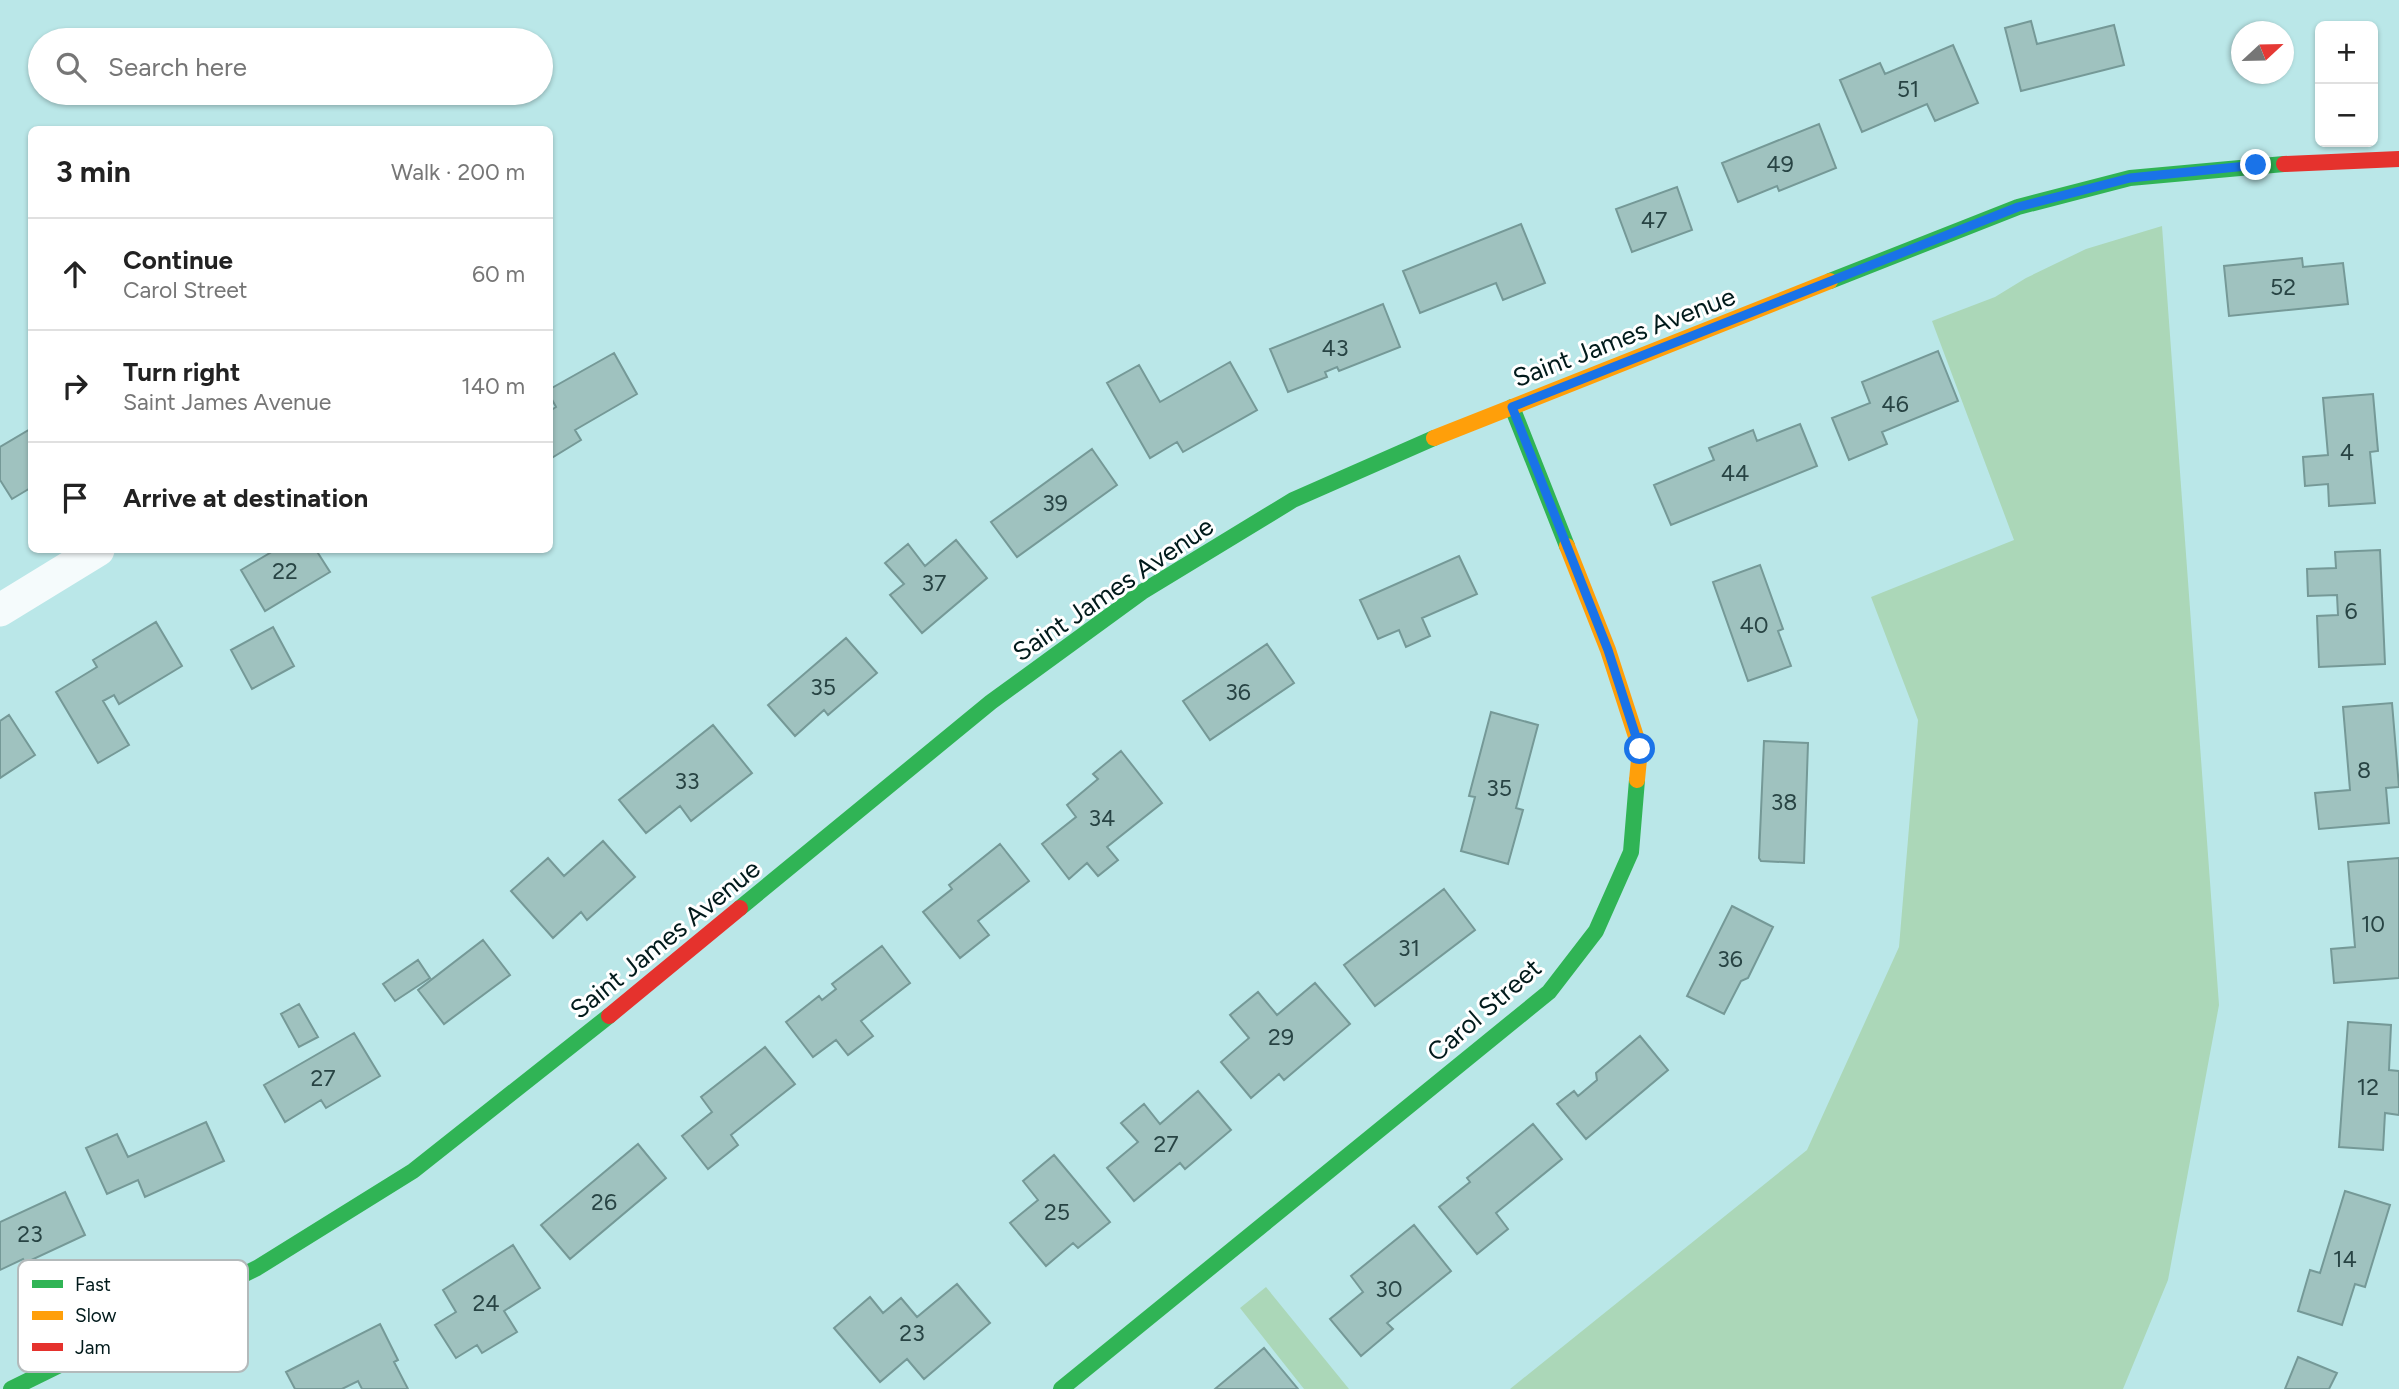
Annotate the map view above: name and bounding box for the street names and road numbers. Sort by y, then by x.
street label: Saint James Avenue [1508,280,1740,394]
street label: Saint James Avenue [1006,510,1220,668]
street label: Saint James Avenue [563,852,767,1026]
street label: Carol Street [1420,952,1548,1068]

